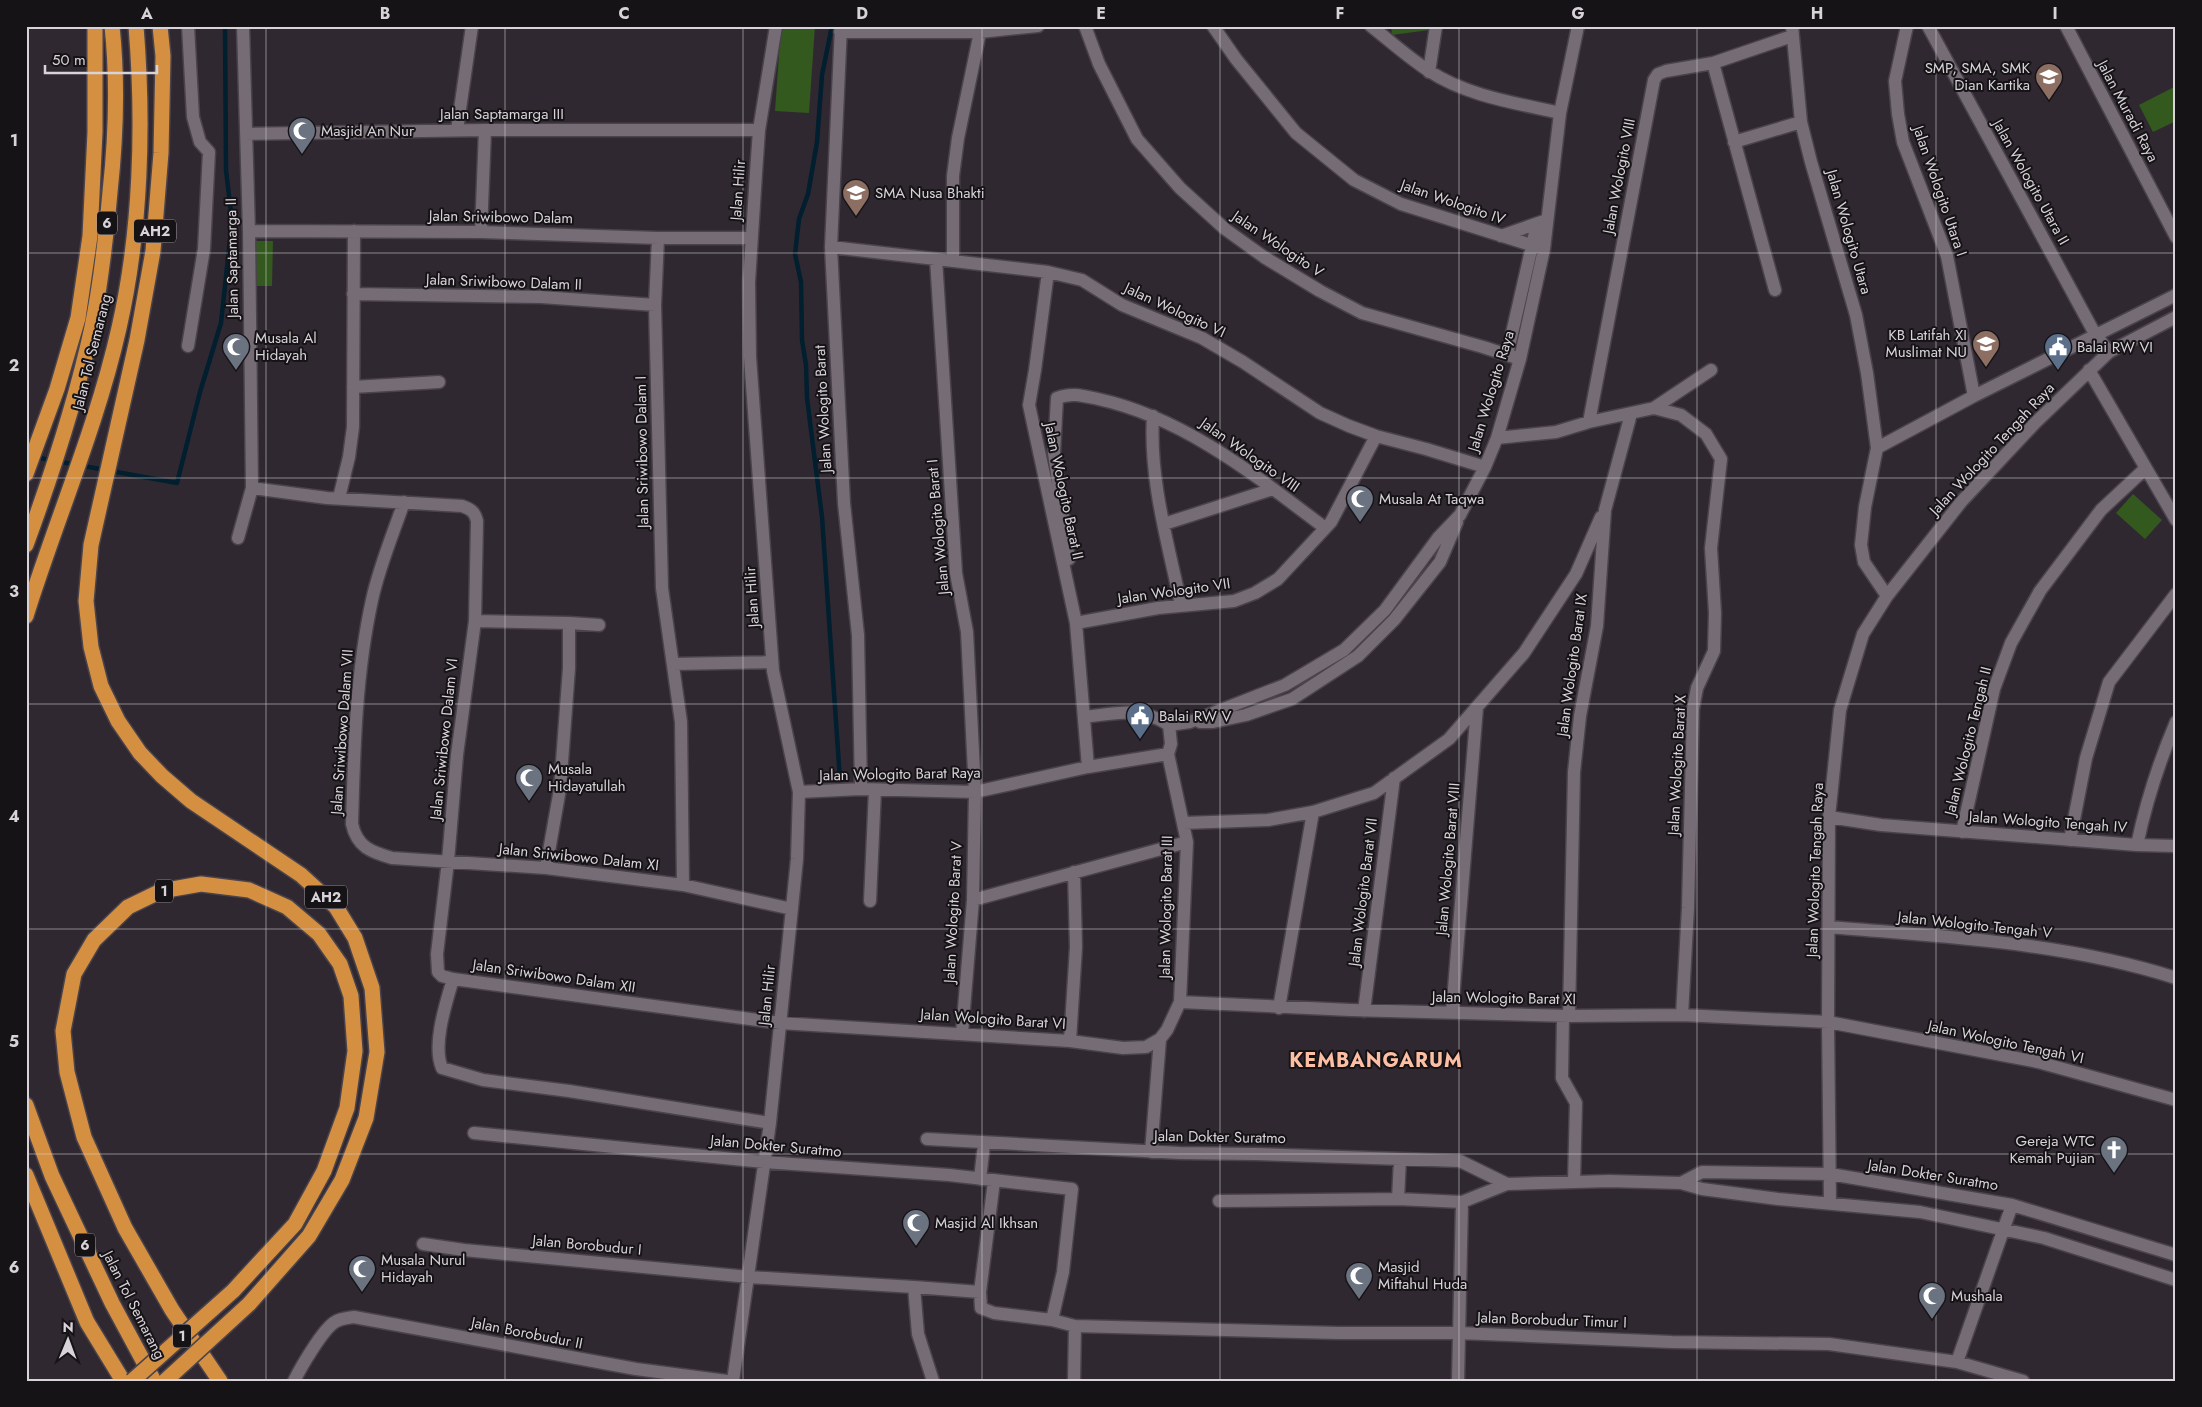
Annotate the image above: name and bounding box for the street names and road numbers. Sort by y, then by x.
street label: Jalan Muradi Raya [2091,54,2164,166]
street label: Jalan Saptamarga III [438,103,564,125]
street label: Jalan Wologito Utara II [1986,113,2075,249]
street label: Jalan Wologito VIII [1597,116,1641,237]
street label: Jalan Wologito Utara I [1907,121,1973,259]
street label: Jalan Hilir [725,158,751,223]
street label: Jalan Wologito Utara [1820,165,1877,297]
street label: Jalan Wologito IV [1396,173,1509,230]
street label: Jalan Saptamarga II [220,198,244,320]
street label: Jalan Wologito V [1226,204,1328,283]
street label: Jalan Sriwibowo Dalam [427,205,573,229]
road number: 6 [97,212,117,234]
road number: AH2 [134,220,176,242]
street label: Jalan Sriwibowo Dalam II [424,268,582,296]
street label: Jalan Wologito VI [1119,276,1229,343]
street label: Jalan Tol Semarang [66,292,117,414]
street label: Jalan Wologito Raya [1462,328,1520,456]
street label: Jalan Wologito Barat [809,344,837,475]
street label: Jalan Sriwibowo Dalam I [630,376,654,530]
street label: Jalan Wologito Tengah Raya [1923,378,2060,522]
street label: Jalan Wologito VIII [1194,411,1304,498]
street label: Jalan Wologito Barat II [1038,419,1089,562]
street label: Jalan Wologito Barat I [921,458,955,598]
street label: Jalan Hilir [739,565,765,630]
street label: Jalan Wologito VII [1114,572,1232,610]
street label: Jalan Wologito Barat IX [1551,591,1593,740]
street label: Jalan Sriwibowo Dalam VII [325,648,359,818]
street label: Jalan Sriwibowo Dalam VI [424,657,463,823]
street label: Jalan Wologito Tengah II [1938,664,1997,820]
street label: Jalan Wologito Barat X [1662,694,1692,838]
street label: Jalan Wologito Barat Raya [817,762,981,786]
street label: Jalan Wologito Barat VIII [1430,782,1466,938]
street label: Jalan Wologito Tengah Raya [1801,782,1829,960]
street label: Jalan Wologito Tengah IV [1966,805,2128,839]
street label: Jalan Wologito Barat VII [1343,817,1383,969]
street label: Jalan Wologito Barat III [1154,835,1178,981]
street label: Jalan Sriwibowo Dalam XI [496,837,660,876]
street label: Jalan Wologito Barat V [938,840,968,985]
road number: 1 [155,879,173,902]
road number: AH2 [305,886,347,909]
street label: Jalan Wologito Tengah V [1895,906,2053,944]
street label: Jalan Sriwibowo Dalam XII [469,953,637,998]
street label: Jalan Hilir [753,963,781,1028]
street label: Jalan Wologito Barat XI [1430,986,1576,1010]
street label: Jalan Wologito Barat VI [918,1003,1066,1035]
street label: Jalan Wologito Tengah VI [1924,1014,2086,1069]
street label: Jalan Dokter Suratmo [1152,1125,1286,1149]
street label: Jalan Dokter Suratmo [707,1129,843,1163]
street label: Jalan Dokter Suratmo [1864,1154,2000,1196]
street label: Jalan Borobudur I [529,1229,643,1261]
road number: 6 [75,1234,95,1256]
street label: Jalan Tol Semarang [96,1245,171,1363]
street label: Jalan Borobudur Timur I [1475,1306,1627,1334]
street label: Jalan Borobudur II [467,1311,585,1355]
road number: 1 [173,1324,191,1348]

